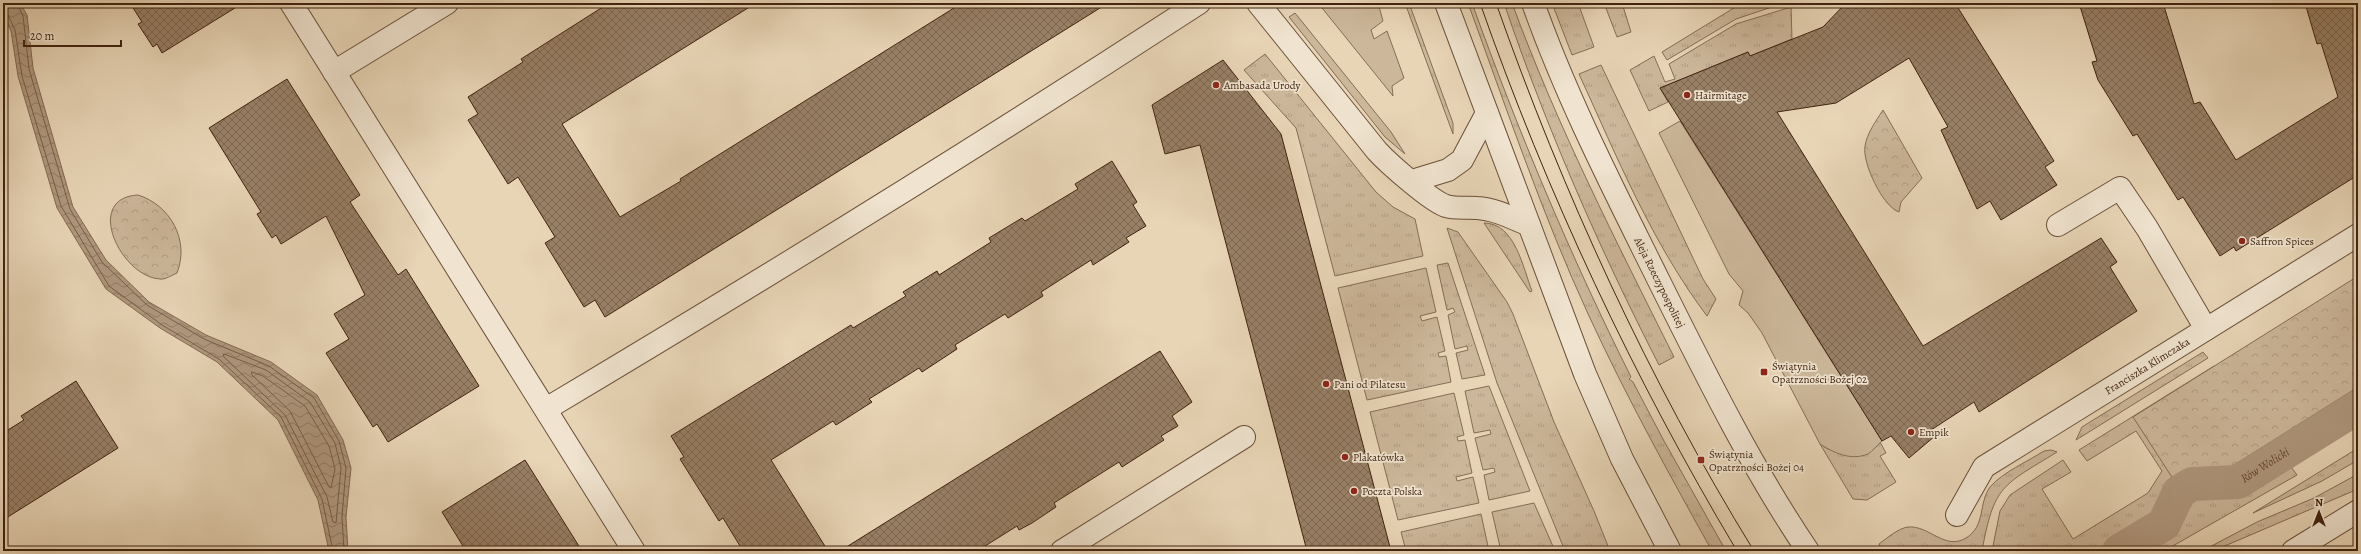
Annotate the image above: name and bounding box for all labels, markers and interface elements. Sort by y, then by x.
scale bar [24,22,121,48]
text: 20 m [30,28,54,44]
place label: Ambasada Urody [1223,78,1301,93]
marker: Ambasada Urody [1211,80,1221,90]
place label: Hairmitage [1695,88,1747,103]
marker: Hairmitage [1682,90,1692,100]
street label: Aleja Rzeczypospolitej [1630,234,1689,330]
place label: Saffron Spices [2250,234,2314,249]
marker: Saffron Spices [2237,236,2247,246]
street label: Franciszka Klimczaka [2102,333,2193,398]
place label: Świątynia Opatrzności Bożej 02 [1772,359,1867,387]
marker: Świątynia Opatrzności Bożej 02 [1759,367,1769,377]
place label: Pani od Pilatesu [1334,377,1406,392]
marker: Pani od Pilatesu [1321,379,1331,389]
place label: Empik [1919,425,1949,440]
marker: Empik [1906,427,1916,437]
water label: Rów Wolicki [2238,444,2292,486]
place label: Świątynia Opatrzności Bożej 04 [1709,447,1804,475]
place label: Plakatówka [1353,450,1405,465]
marker: Plakatówka [1340,452,1350,462]
marker: Świątynia Opatrzności Bożej 04 [1696,455,1706,465]
place label: Poczta Polska [1362,484,1423,499]
marker: Poczta Polska [1349,486,1359,496]
north arrow [2299,492,2339,532]
text: N [2315,495,2323,510]

